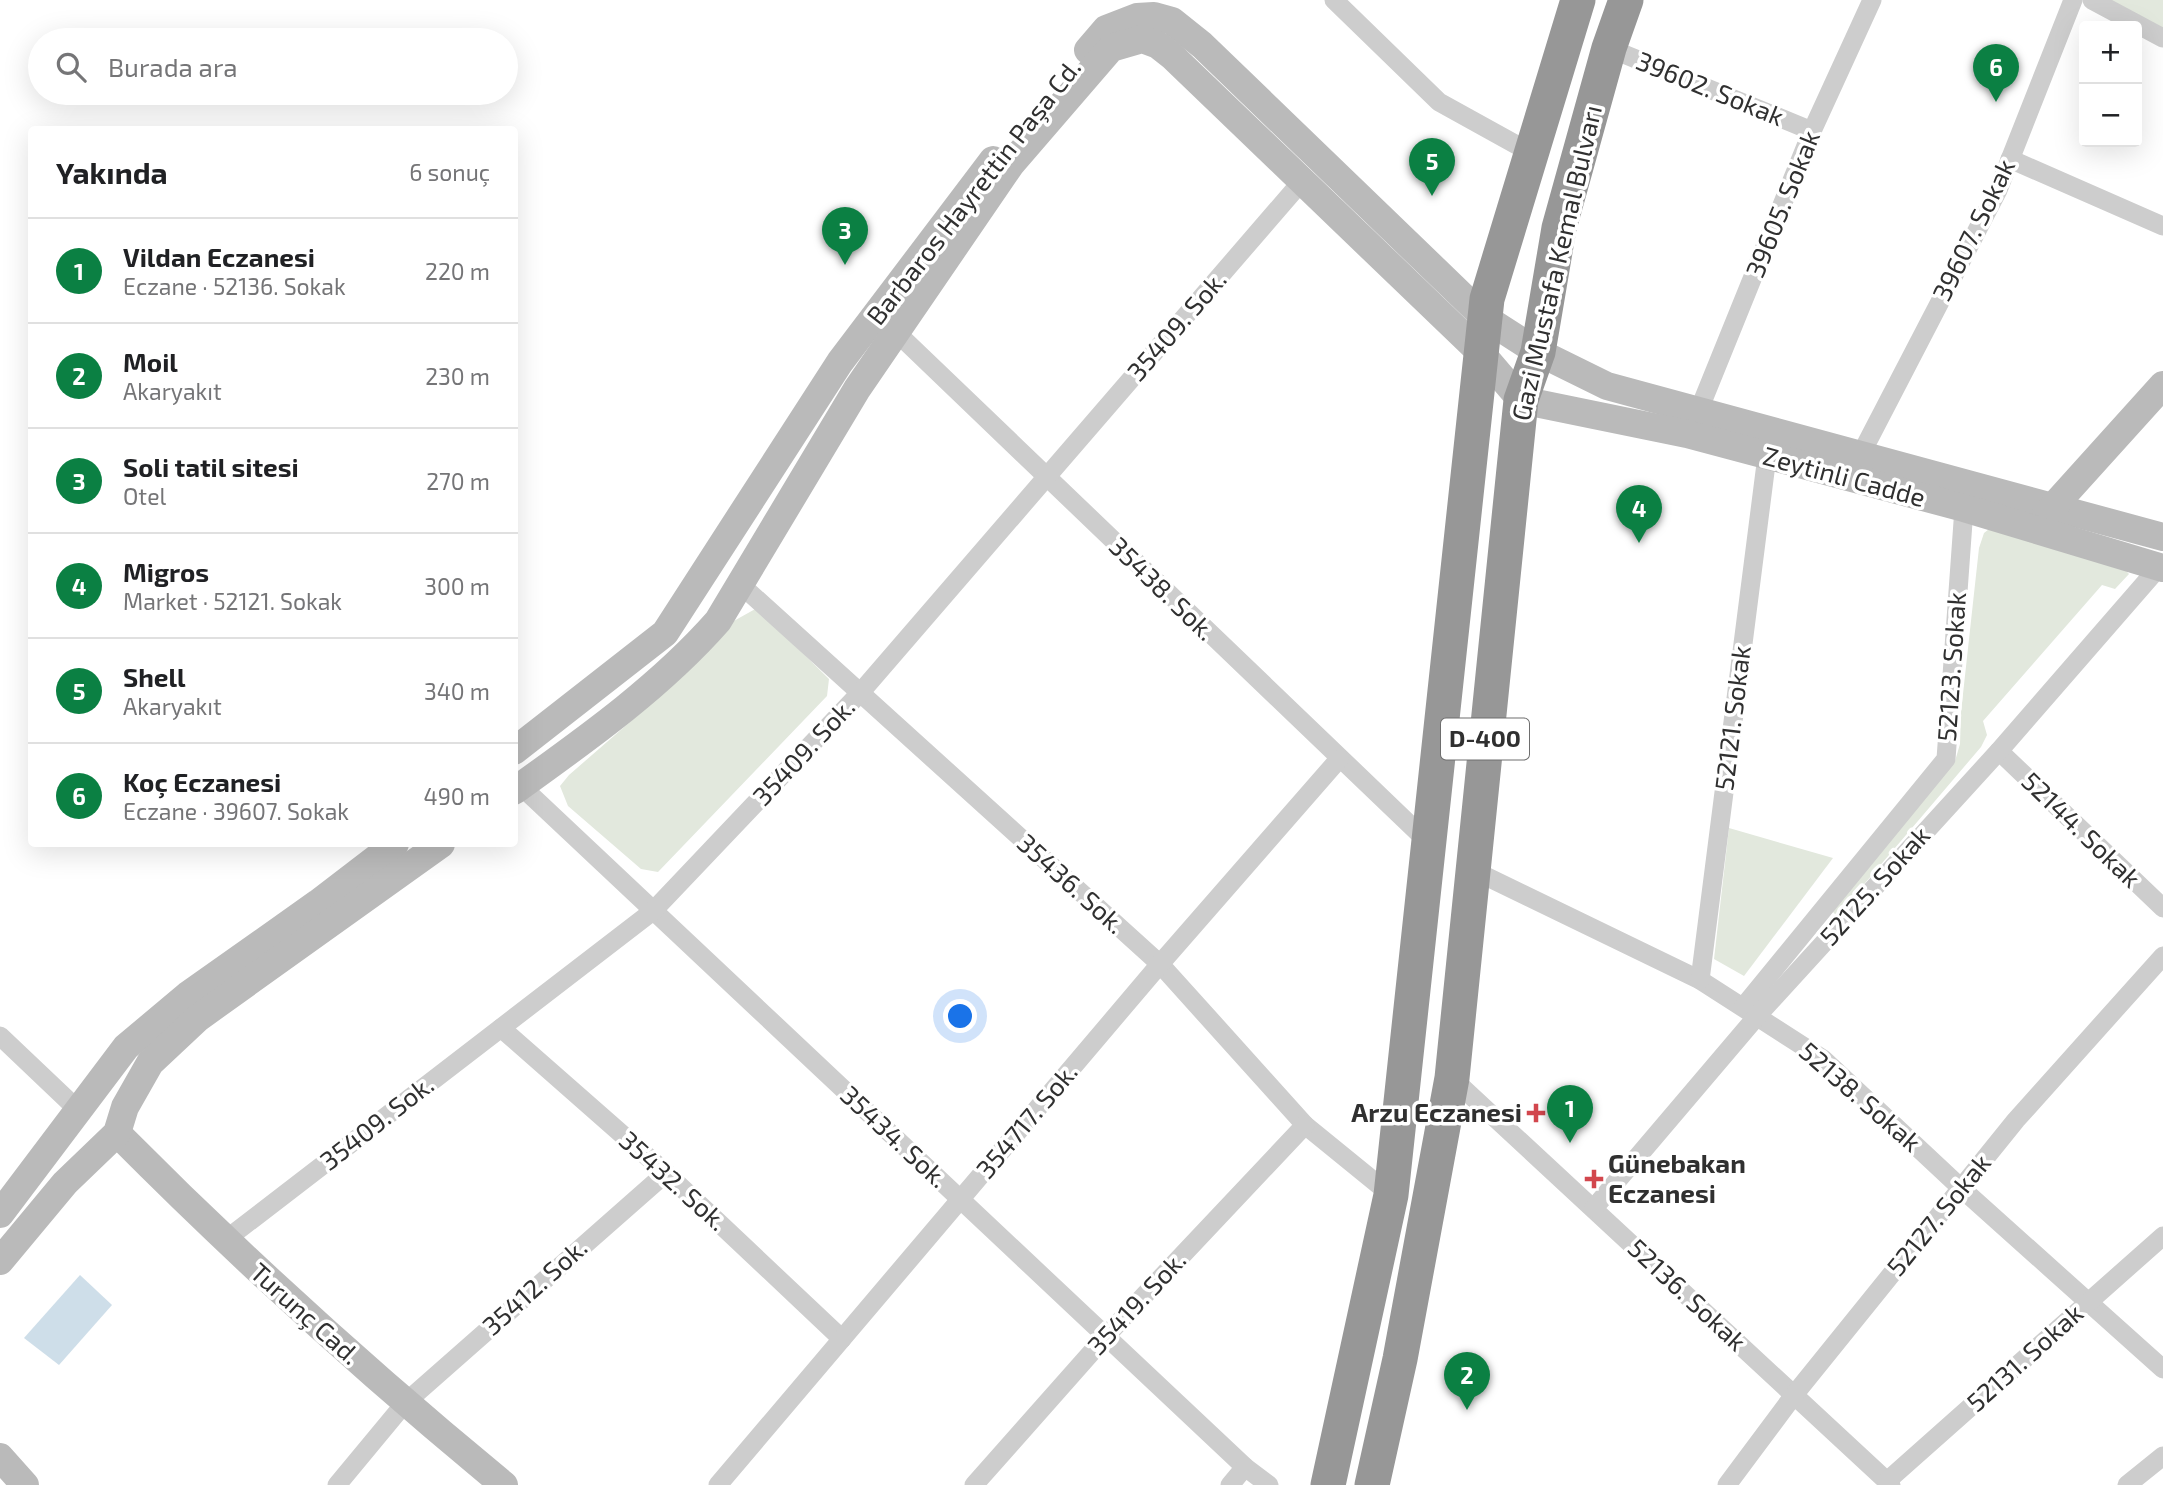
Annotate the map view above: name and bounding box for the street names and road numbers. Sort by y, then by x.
street label: 39602. Sokak [1632,44,1789,131]
street label: Barbaros Hayrettin Paşa Cd. [859,52,1088,331]
street label: Gazi Mustafa Kemal Bulvarı [1504,102,1607,423]
street label: 39605. Sokak [1738,125,1825,281]
street label: 39607. Sokak [1925,153,2020,305]
street label: 35409. Sok. [1120,264,1232,386]
street label: Zeytinli Cadde [1760,439,1929,512]
street label: 35438. Sok. [1104,530,1222,646]
street label: 52123. Sokak [1930,591,1971,743]
street label: 52121. Sokak [1707,644,1756,792]
street label: 35409. Sok. [745,691,860,811]
road number: D-400 [1441,718,1529,760]
street label: 52144. Sokak [2016,765,2148,893]
street label: 52125. Sokak [1812,819,1935,951]
street label: 35436. Sok. [1012,827,1132,939]
street label: 52138. Sokak [1794,1035,1928,1157]
street label: 354717. Sok. [969,1056,1083,1184]
street label: 35409. Sok. [313,1068,439,1176]
street label: 35434. Sok. [835,1078,955,1193]
street label: 35432. Sok. [614,1124,734,1236]
street label: 52127. Sokak [1879,1147,1996,1281]
street label: 35412. Sok. [475,1231,593,1341]
street label: 52136. Sokak [1623,1231,1753,1356]
street label: 35419. Sok. [1080,1244,1192,1360]
street label: Turunç Cad. [244,1256,367,1372]
street label: 52131. Sokak [1960,1297,2088,1417]

